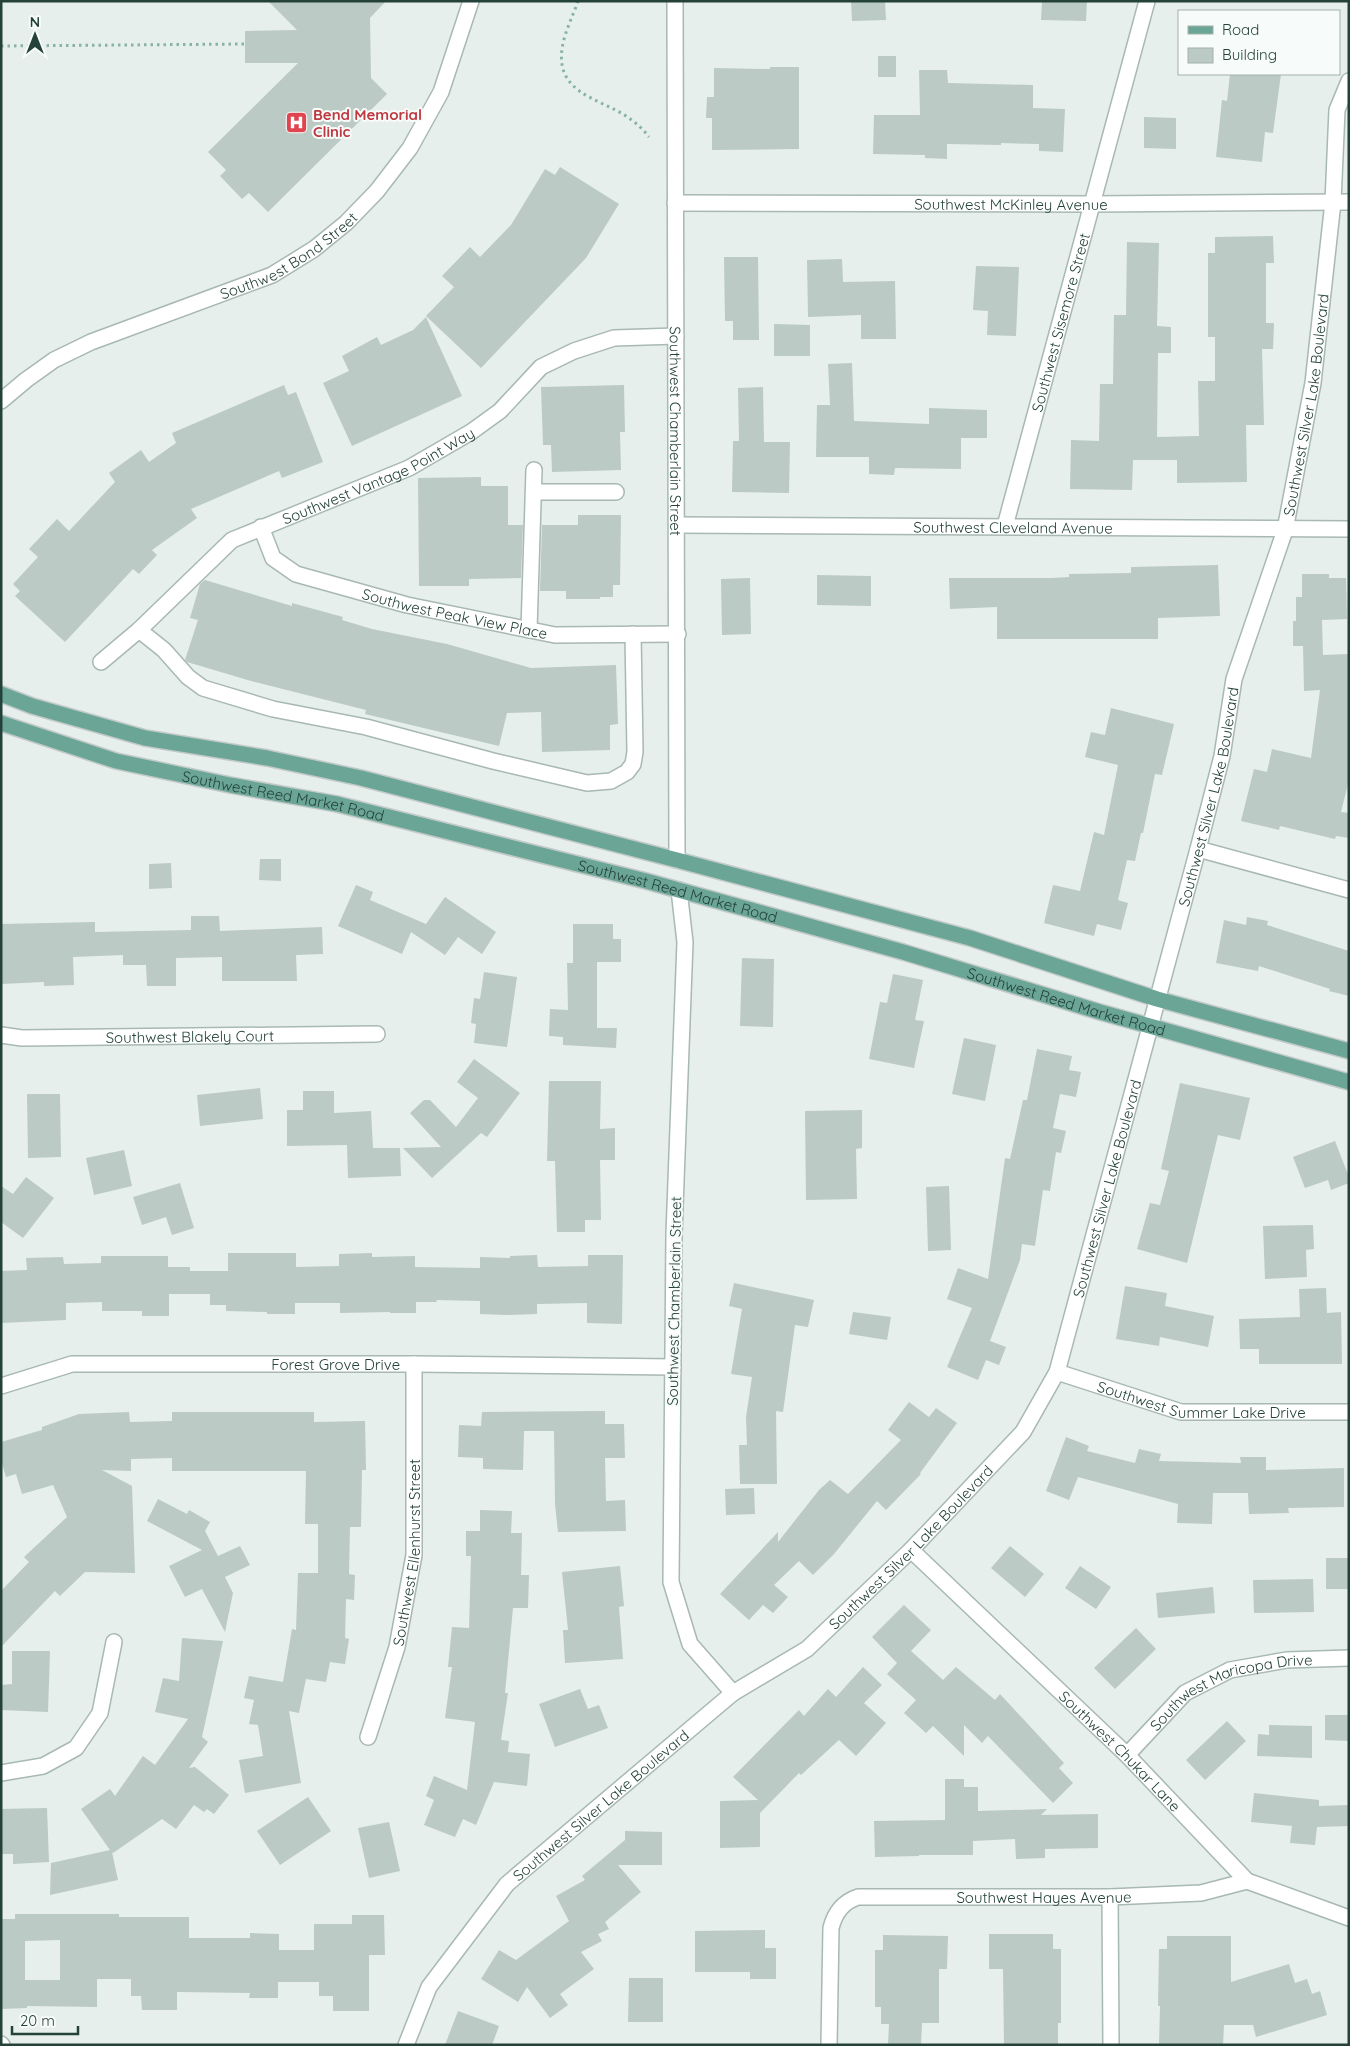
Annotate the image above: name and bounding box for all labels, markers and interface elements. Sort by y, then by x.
north arrow [10,10,60,60]
legend [1178,10,1340,75]
text: N [30,13,40,31]
text: Road [1222,20,1259,39]
text: Building [1222,45,1277,64]
place label: Bend Memorial Clinic [313,105,422,141]
hospital icon: Bend Memorial Clinic [285,111,309,135]
street label: Southwest McKinley Avenue [914,194,1108,214]
street label: Southwest Bond Street [217,208,361,303]
street label: Southwest Sisemore Street [1027,231,1093,414]
street label: Southwest Silver Lake Boulevard [1278,293,1332,517]
street label: Southwest Chamberlain Street [666,326,686,536]
street label: Southwest Vantage Point Way [279,423,478,528]
street label: Southwest Cleveland Avenue [913,517,1113,537]
street label: Southwest Peak View Place [360,583,549,643]
street label: Southwest Silver Lake Boulevard [1174,686,1242,908]
street label: Southwest Reed Market Road [181,766,386,825]
street label: Southwest Reed Market Road [576,855,780,926]
street label: Southwest Reed Market Road [965,963,1168,1039]
street label: Southwest Blakely Court [106,1026,274,1047]
street label: Southwest Silver Lake Boulevard [1068,1077,1145,1299]
street label: Southwest Chamberlain Street [663,1196,685,1406]
street label: Forest Grove Drive [271,1355,400,1374]
street label: Southwest Summer Lake Drive [1095,1376,1306,1422]
street label: Southwest Ellenhurst Street [388,1459,424,1647]
street label: Southwest Silver Lake Boulevard [824,1461,996,1633]
street label: Southwest Maricopa Drive [1146,1650,1313,1734]
street label: Southwest Chukar Lane [1055,1686,1185,1815]
street label: Southwest Silver Lake Boulevard [509,1725,692,1885]
street label: Southwest Hayes Avenue [956,1887,1132,1907]
scale bar [12,2004,79,2036]
text: 20 m [20,2011,55,2030]

